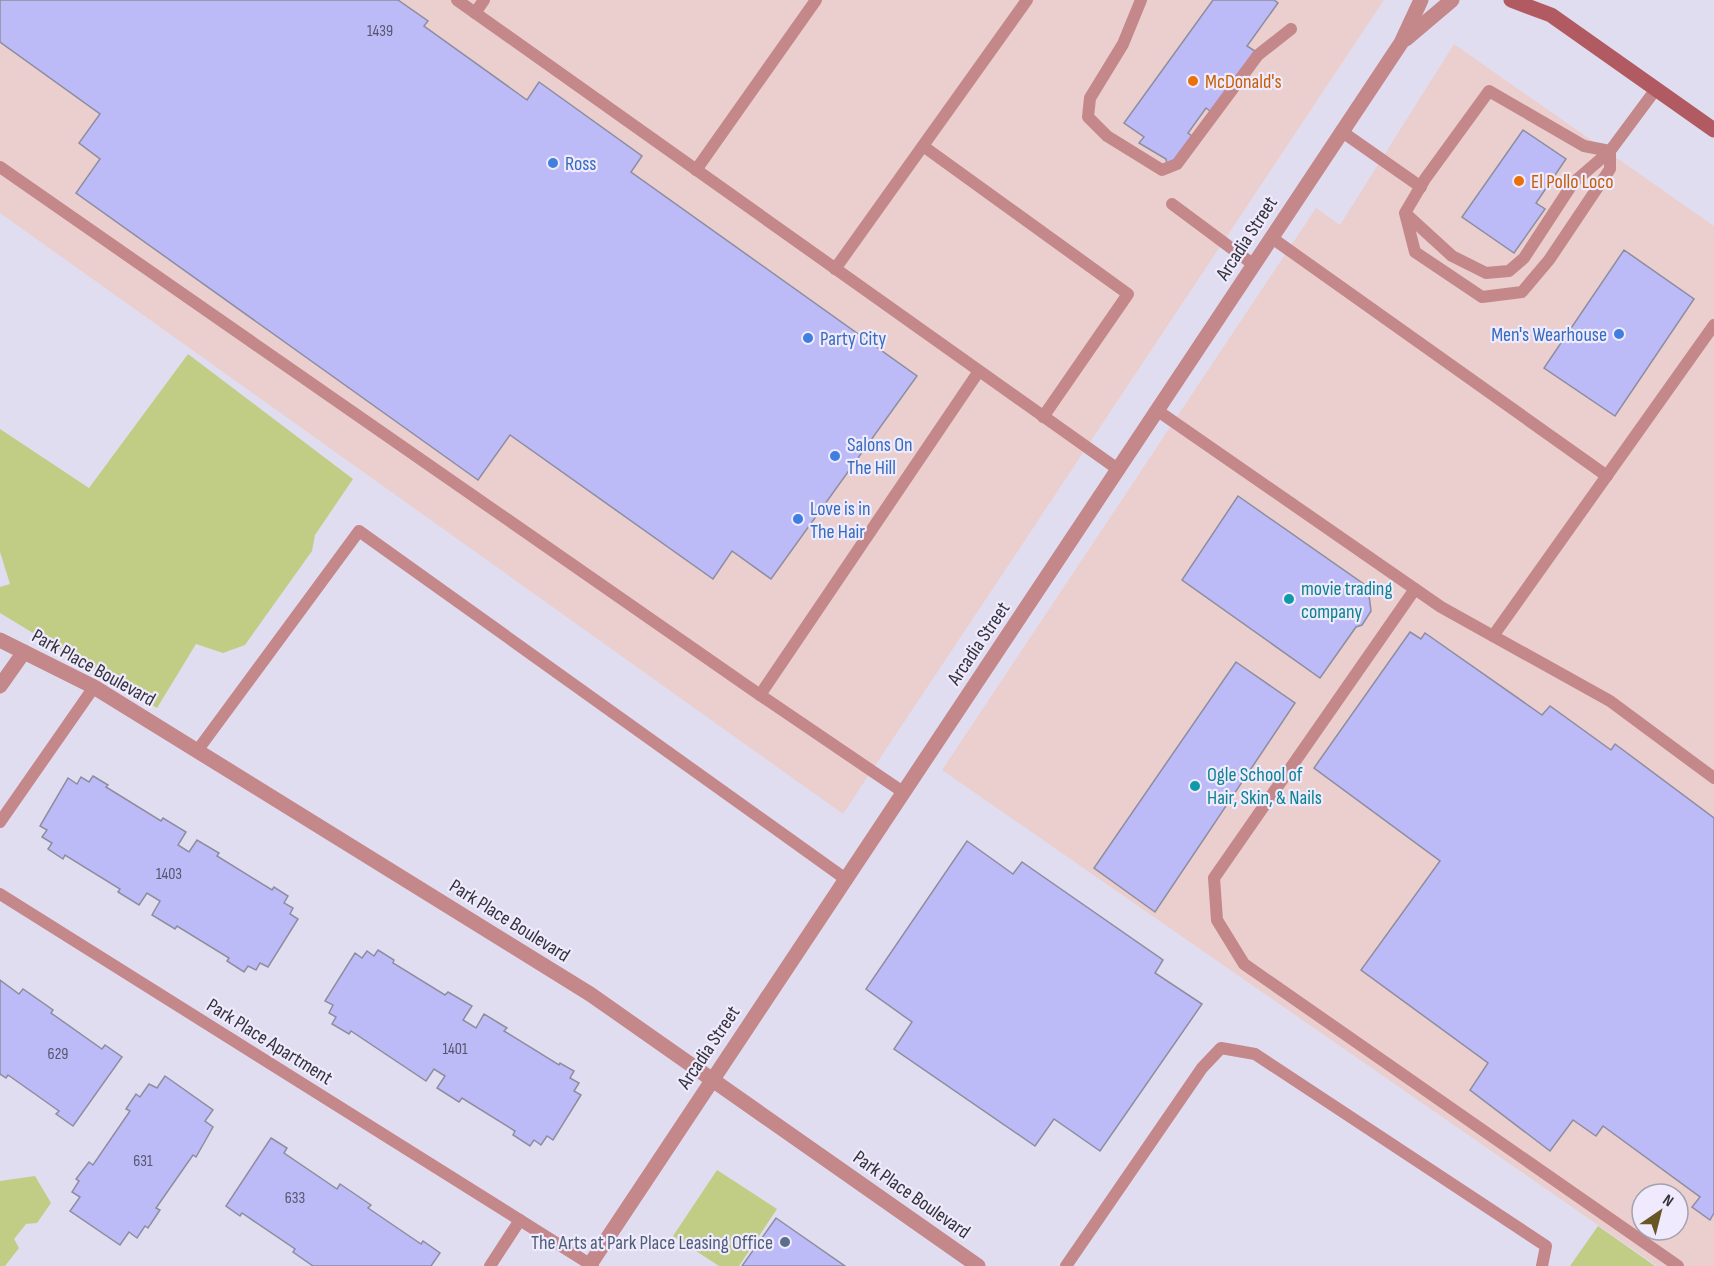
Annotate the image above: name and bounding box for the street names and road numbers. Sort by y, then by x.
street label: Arcadia Street [1210,192,1283,286]
street label: Arcadia Street [942,597,1015,690]
street label: Park Place Boulevard [28,624,159,712]
street label: Park Place Boulevard [445,874,574,967]
street label: Park Place Apartment [202,993,337,1090]
street label: Arcadia Street [672,1001,745,1094]
street label: Park Place Boulevard [848,1146,975,1244]

